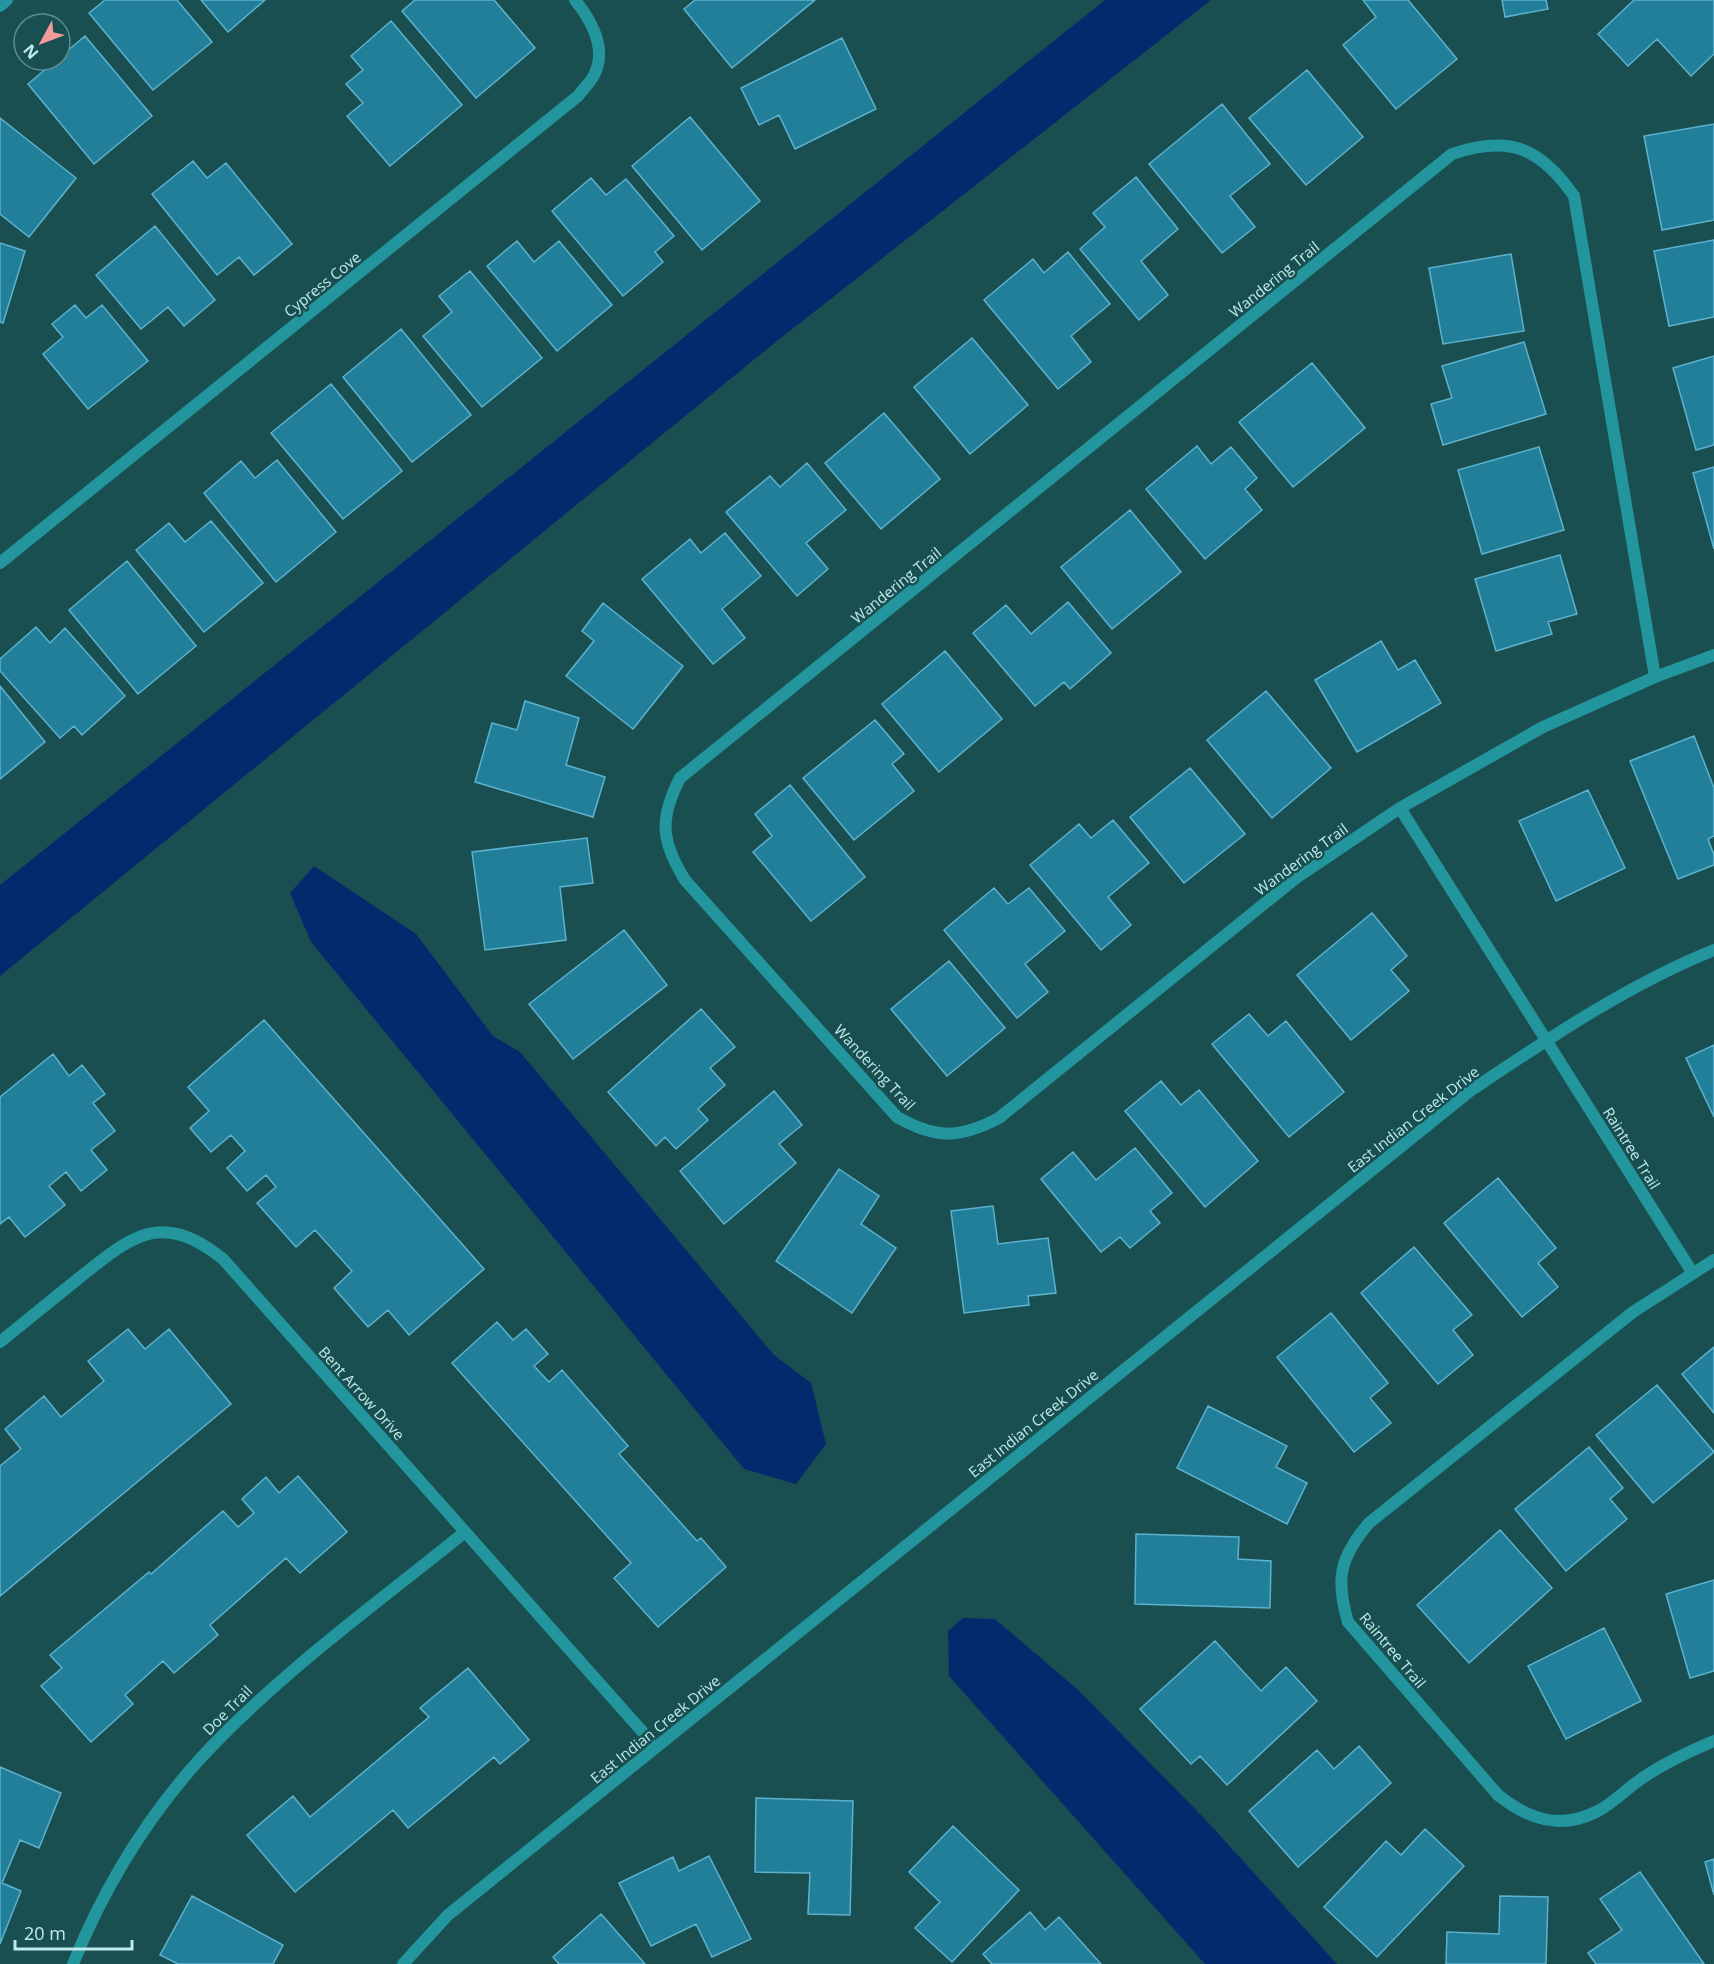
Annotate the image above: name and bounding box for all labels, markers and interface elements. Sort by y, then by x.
north arrow [12,12,72,72]
text: N [18,40,43,64]
street label: Wandering Trail [1225,236,1323,322]
street label: Cypress Cove [279,247,365,321]
street label: Wandering Trail [847,542,945,628]
street label: Wandering Trail [1250,818,1352,900]
street label: Wandering Trail [830,1020,920,1114]
street label: East Indian Creek Drive [1343,1061,1483,1177]
street label: Raintree Trail [1599,1103,1665,1193]
street label: Bent Arrow Drive [315,1342,409,1444]
street label: East Indian Creek Drive [964,1364,1102,1482]
street label: Raintree Trail [1355,1608,1431,1692]
street label: East Indian Creek Drive [586,1670,724,1788]
street label: Doe Trail [198,1681,256,1739]
scale bar [15,1913,132,1951]
text: 20 m [24,1921,66,1945]

